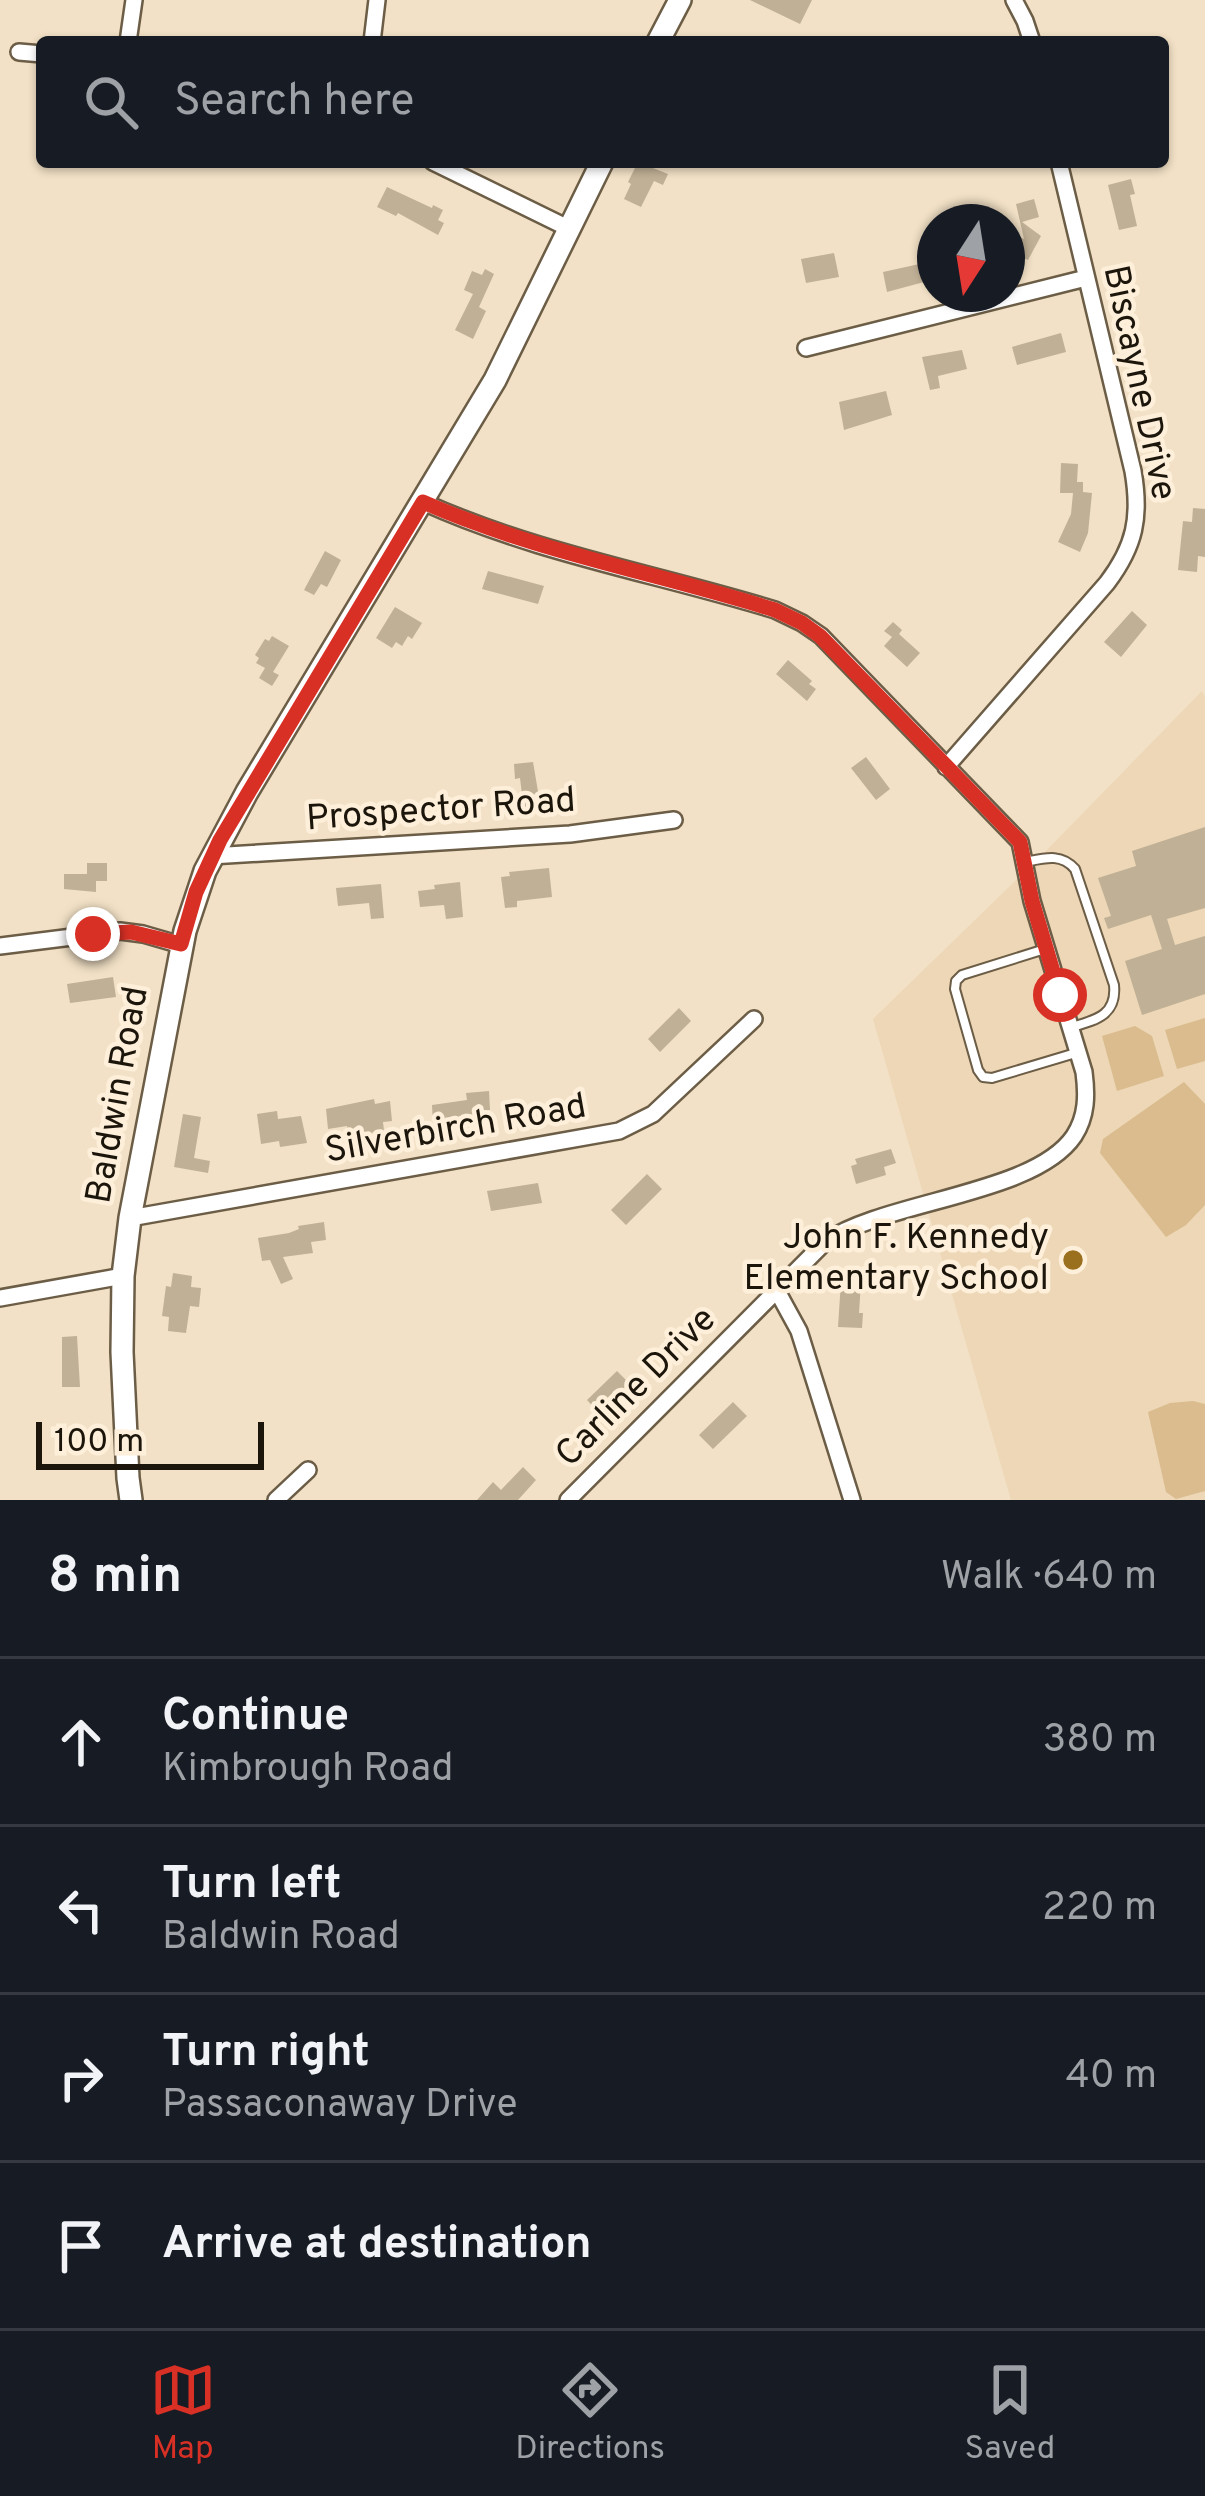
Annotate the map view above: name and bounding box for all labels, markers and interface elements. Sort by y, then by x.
search box [36,36,1169,168]
icon: search [78,69,144,135]
text: Search here [174,74,414,131]
north arrow [917,204,1025,312]
street label: Biscayne Drive [1091,261,1185,505]
street label: Prospector Road [305,779,577,843]
route end [66,907,120,961]
route start [1033,968,1087,1022]
street label: Baldwin Road [77,983,161,1207]
street label: Silverbirch Road [322,1084,590,1176]
place label: John F. Kennedy Elementary School [743,1216,1049,1303]
marker: John F. Kennedy Elementary School [1060,1247,1086,1273]
street label: Carline Drive [547,1298,727,1478]
scale bar [36,1416,264,1469]
text: 100 m [54,1422,144,1464]
text: 8 min [48,1546,182,1611]
text: Walk · 640 m [941,1554,1157,1603]
text: Continue [162,1689,349,1746]
icon: ahead [48,1709,114,1775]
text: 380 m [1043,1717,1157,1766]
text: Kimbrough Road [162,1746,454,1795]
text: Turn left [162,1857,341,1914]
icon: left [48,1877,114,1943]
text: 220 m [1042,1885,1157,1934]
text: Baldwin Road [162,1914,400,1963]
text: Turn right [162,2025,370,2082]
icon: right [48,2045,114,2111]
text: 40 m [1066,2053,1157,2102]
text: Passaconaway Drive [162,2082,517,2131]
icon: arrive [48,2213,114,2279]
text: Arrive at destination [162,2217,592,2274]
tab: Map [150,2357,216,2471]
tab: Directions [515,2357,665,2471]
tab: Saved [965,2357,1055,2471]

